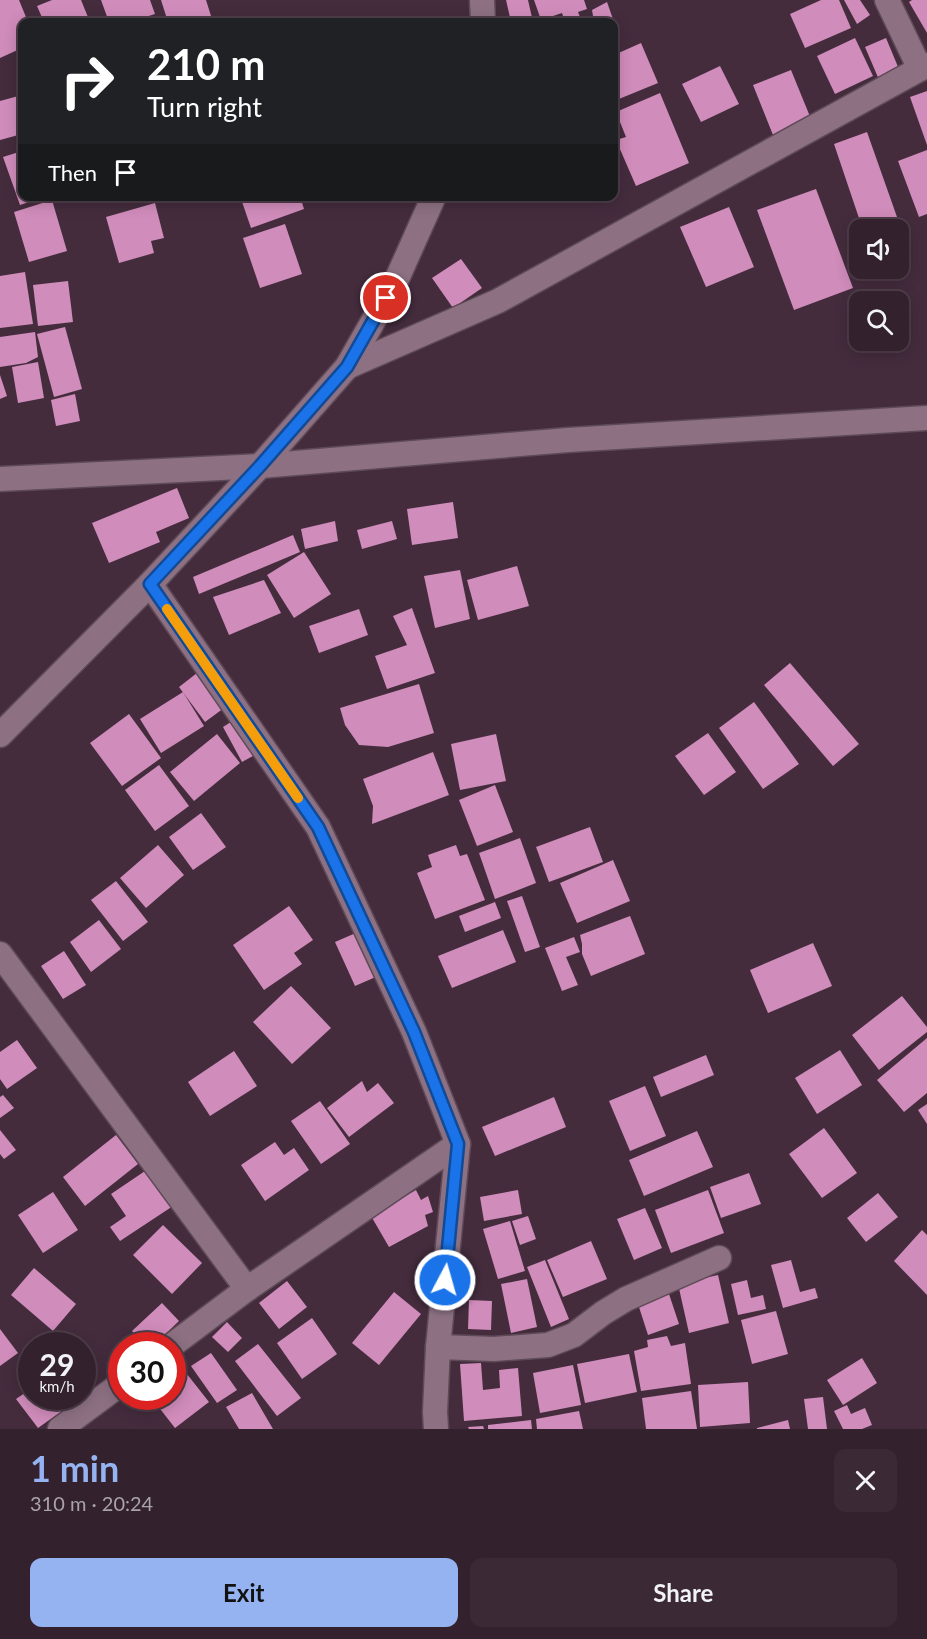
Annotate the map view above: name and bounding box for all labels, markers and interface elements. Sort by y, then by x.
text: 210 m [147,39,265,89]
icon: right [48,42,126,120]
text: Turn right [147,90,262,123]
icon: arrive [109,156,142,189]
text: Then [48,159,97,186]
map controls [849,219,909,351]
button: sound [849,219,909,279]
pin [360,272,411,323]
icon: arrive [369,281,402,314]
button: search [849,291,909,351]
position arrow [413,1248,477,1312]
speed limit sign: 30 [108,1332,186,1410]
text: 29 [40,1346,74,1382]
text: km/h [39,1377,75,1395]
text: 1 min [30,1446,119,1490]
button: close [834,1449,897,1512]
text: 310 m · 20:24 [30,1491,153,1515]
button: Exit [30,1558,458,1627]
button: Share [470,1558,897,1627]

